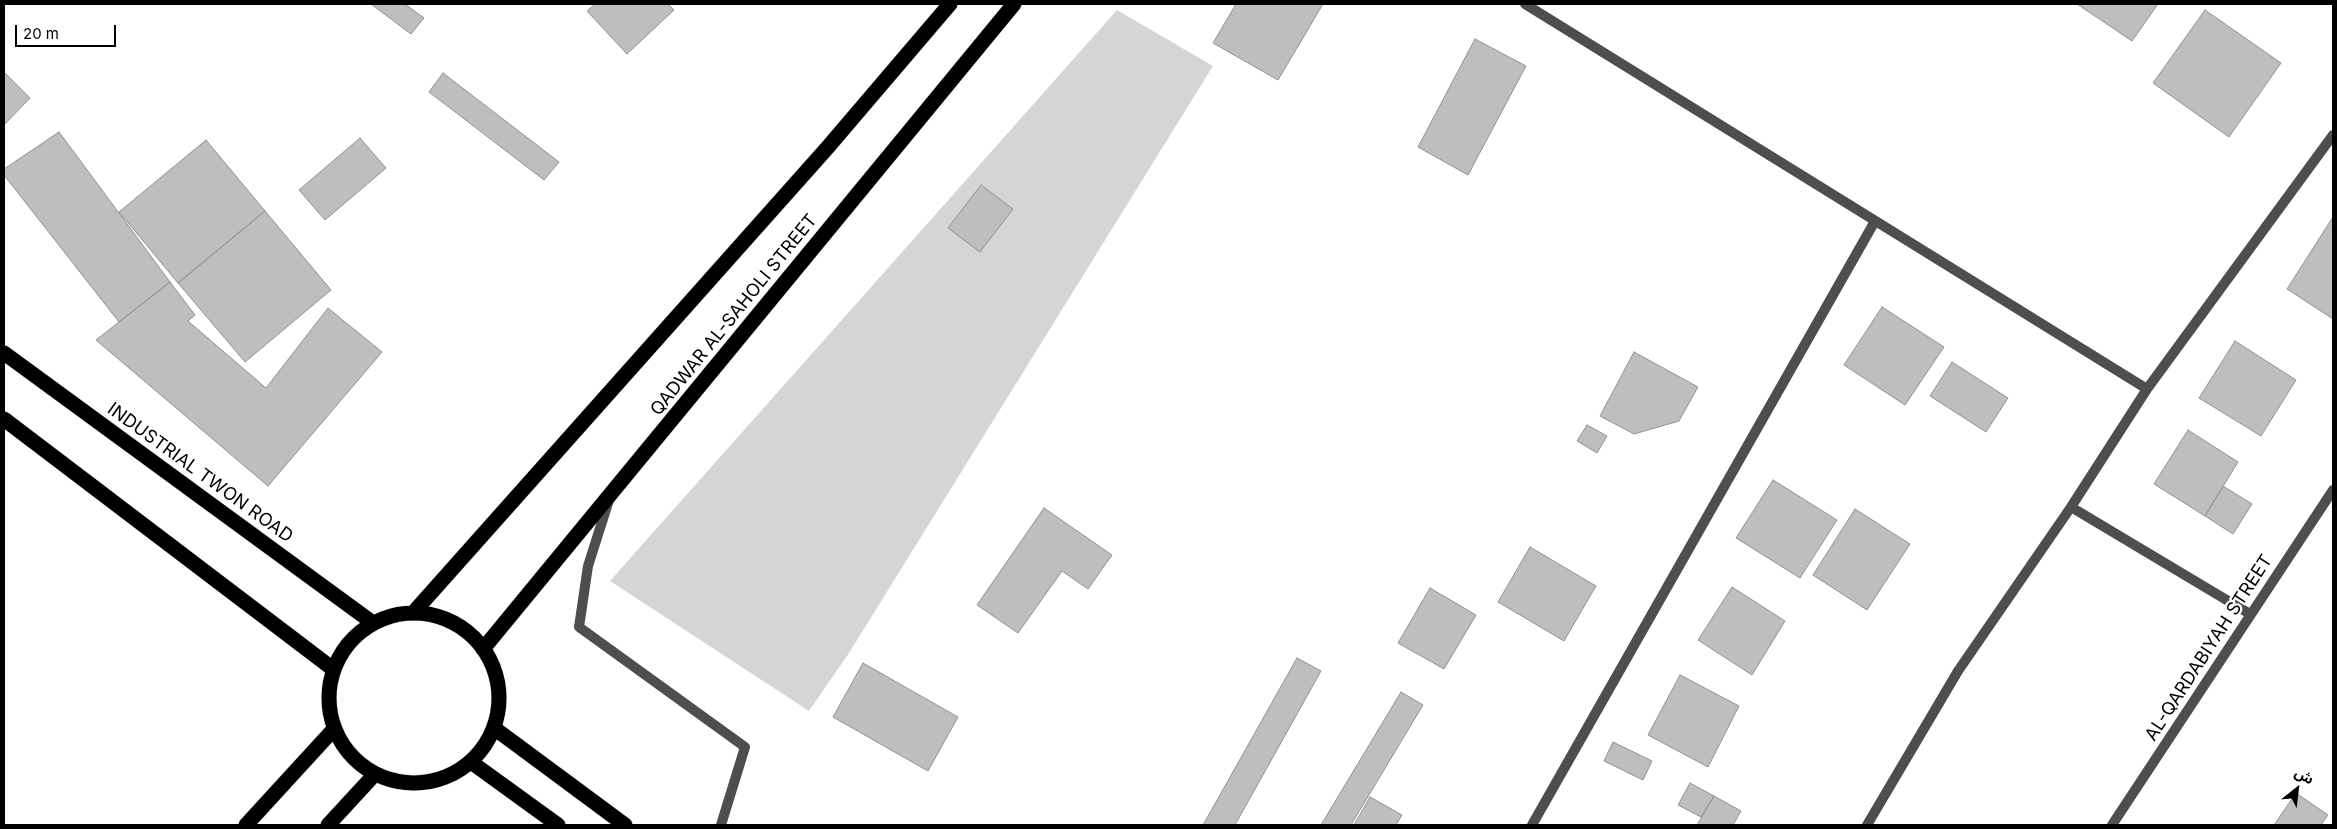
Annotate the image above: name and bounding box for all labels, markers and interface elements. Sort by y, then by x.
scale bar [18,15,119,47]
text: 20 m [23,24,59,43]
street label: QADWAR AL-SAHOLI STREET [646,210,822,420]
street label: INDUSTRIAL TWON ROAD [103,398,297,548]
street label: AL-QARDABIYAH STREET [2141,551,2277,745]
text: ش [2292,763,2317,788]
north arrow [2272,764,2322,814]

